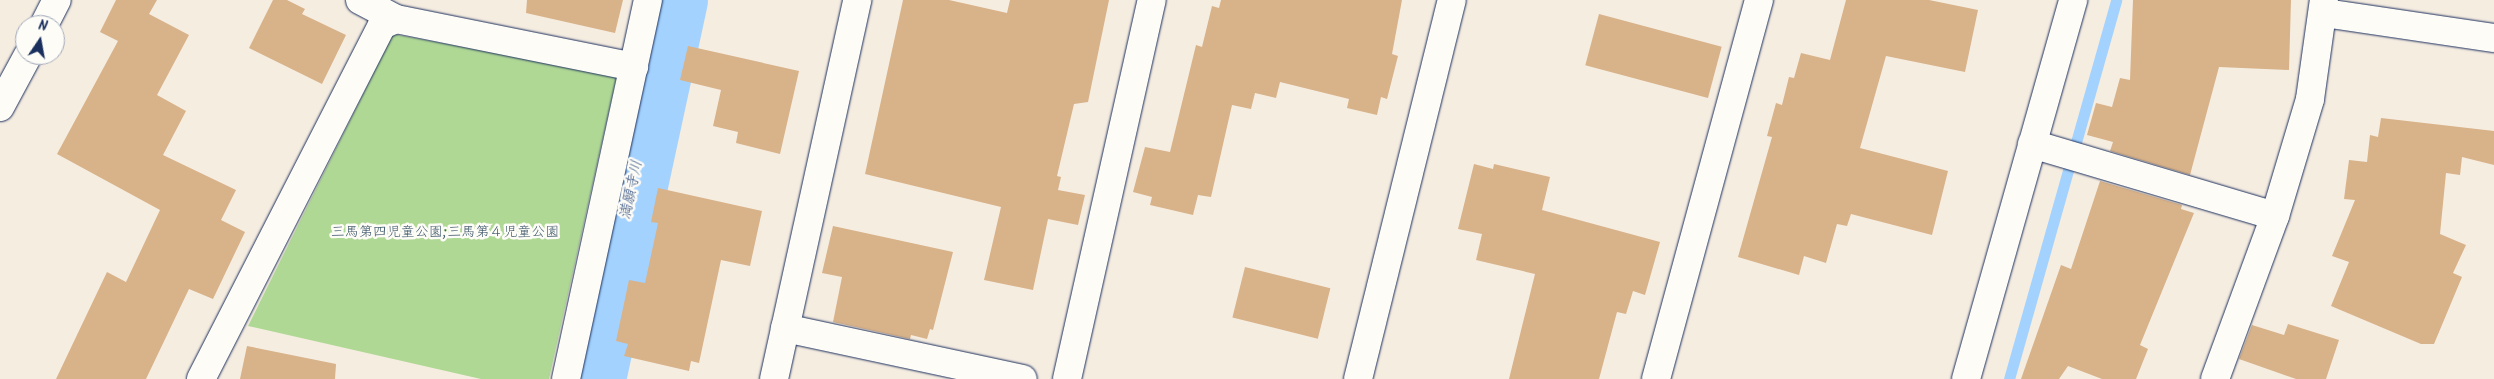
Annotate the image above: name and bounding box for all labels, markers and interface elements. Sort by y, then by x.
north arrow [15,15,65,65]
text: N [36,15,50,38]
water label: 満願寺川 [617,159,647,221]
park label: 三馬第四児童公園;三馬第４児童公園 [331,224,559,240]

